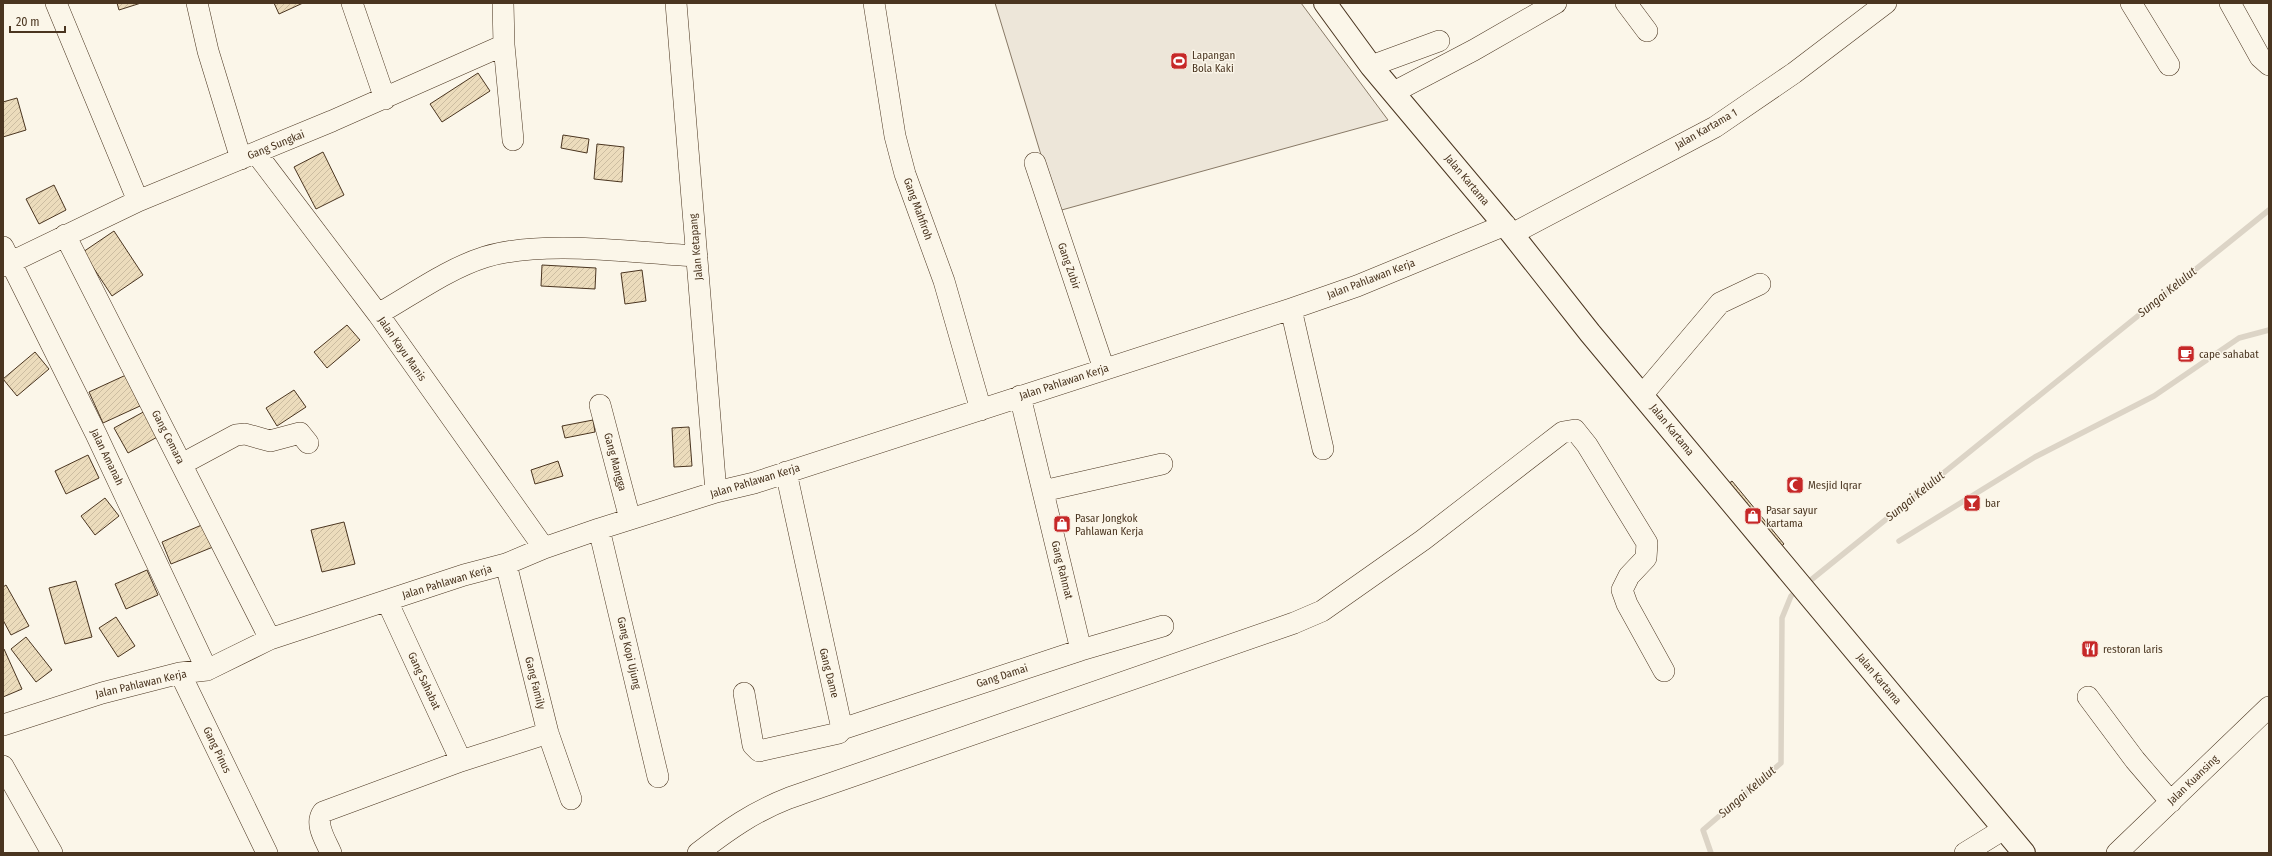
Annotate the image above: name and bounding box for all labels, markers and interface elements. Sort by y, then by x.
scale bar [10,8,65,34]
text: 20 m [16,15,40,29]
place label: Lapangan Bola Kaki [1192,49,1235,75]
sports icon: Lapangan Bola Kaki [1169,51,1189,71]
street label: Jalan Kartama 1 [1673,106,1739,152]
street label: Gang Sungkai [245,128,307,162]
street label: Jalan Kartama [1442,152,1492,208]
street label: Gang Mahfiroh [901,176,935,242]
street label: Jalan Ketapang [687,212,705,281]
street label: Gang Zubir [1055,241,1083,291]
street label: Jalan Pahlawan Kerja [1325,256,1417,302]
water label: Sungai Kelulut [2134,264,2199,320]
street label: Jalan Kayu Manis [375,314,429,384]
cafe icon: cape sahabat [2176,344,2196,364]
place label: cape sahabat [2199,348,2259,361]
street label: Jalan Pahlawan Kerja [1018,361,1110,403]
street label: Jalan Kartama [1647,402,1697,458]
street label: Gang Cemara [149,408,187,466]
street label: Jalan Amanah [88,426,126,488]
street label: Gang Mangga [601,431,629,493]
street label: Jalan Pahlawan Kerja [708,461,802,501]
water label: Sungai Kelulut [1882,468,1947,524]
mosque icon: Mesjid Iqrar [1785,475,1805,495]
place label: Mesjid Iqrar [1808,479,1862,492]
bar icon: bar [1962,493,1982,513]
place label: bar [1985,497,2000,510]
place label: Pasar sayur kartama [1766,504,1817,530]
shop icon: Pasar sayur kartama [1743,506,1763,526]
place label: Pasar Jongkok Pahlawan Kerja [1075,512,1143,538]
shop icon: Pasar Jongkok Pahlawan Kerja [1052,514,1072,534]
street label: Gang Rahmat [1048,539,1076,601]
street label: Jalan Pahlawan Kerja [400,562,494,602]
street label: Gang Kopi Ujung [614,616,644,691]
restaurant icon: restoran laris [2080,639,2100,659]
place label: restoran laris [2103,643,2163,656]
street label: Gang Dame [817,647,841,699]
street label: Gang Sahabat [405,650,443,712]
street label: Jalan Kartama [1854,651,1904,707]
street label: Gang Family [522,655,548,711]
street label: Gang Damai [975,661,1030,690]
street label: Jalan Pahlawan Kerja [94,667,188,701]
street label: Gang Pinus [200,725,234,776]
street label: Jalan Kuansing [2165,752,2222,808]
water label: Sungai Kelulut [1715,763,1779,821]

